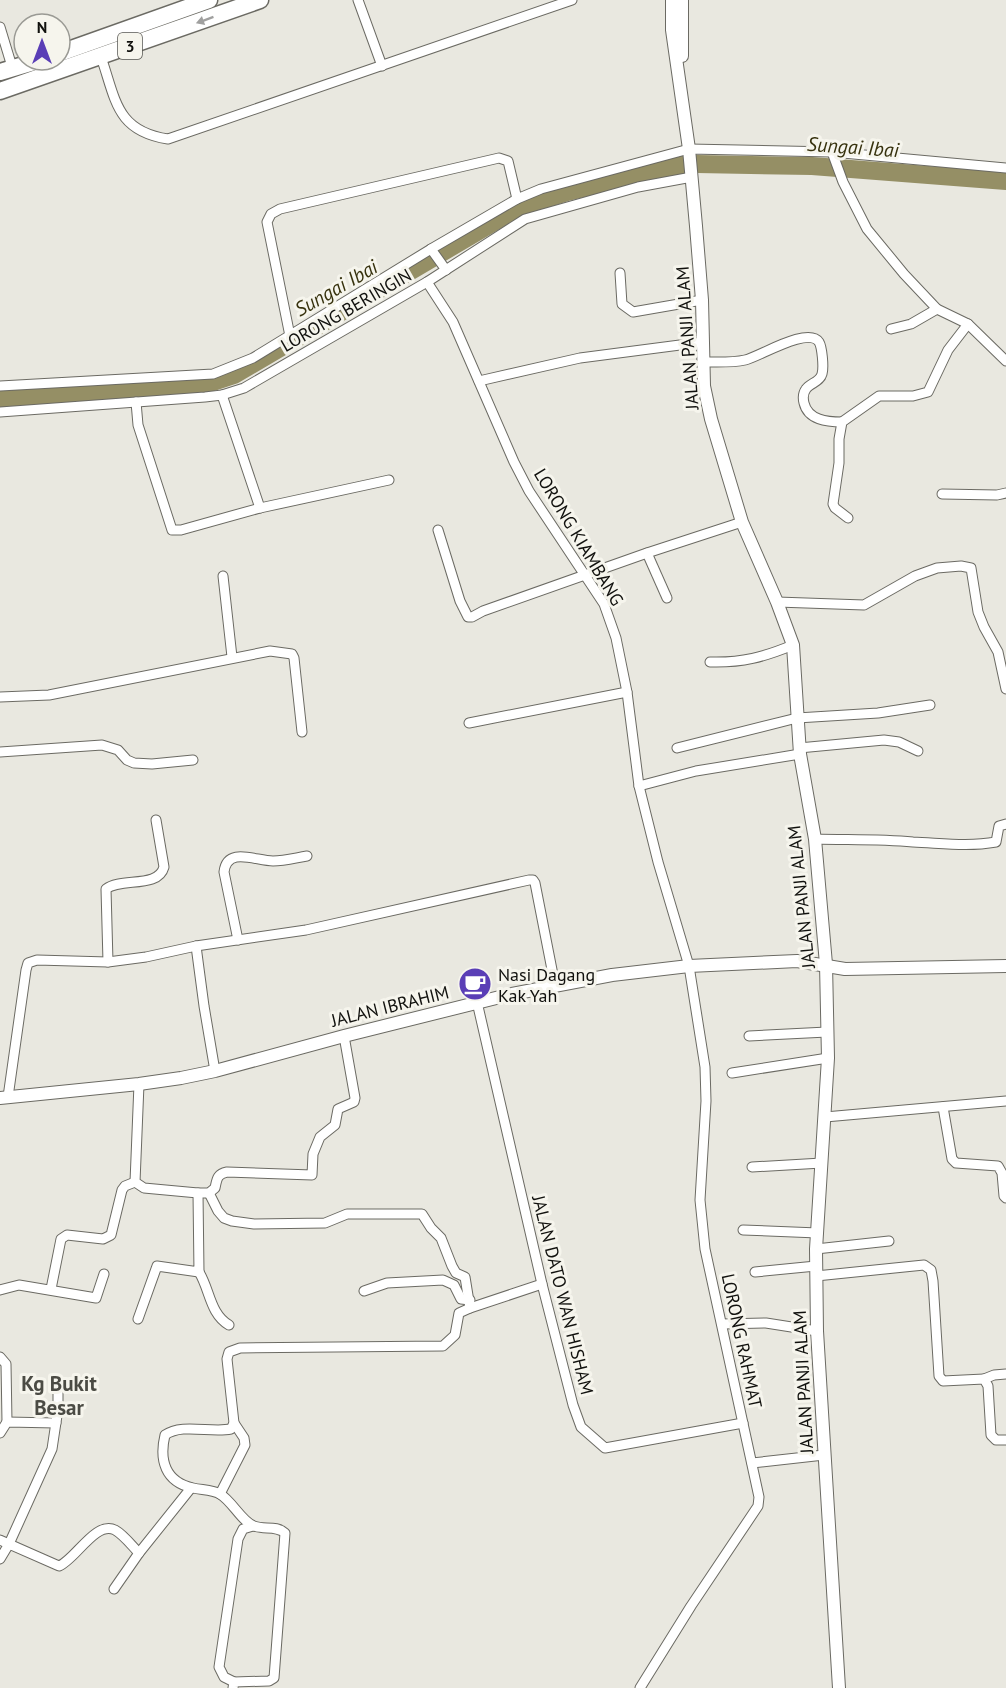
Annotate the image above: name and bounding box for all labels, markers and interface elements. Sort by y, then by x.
north arrow [12,12,72,72]
one-way arrow [196,15,214,25]
text: N [37,17,47,37]
road number: 3 [118,33,142,59]
water label: Sungai Ibai [806,131,901,163]
water label: Sungai Ibai [290,253,383,322]
street label: LORONG BERINGIN [277,263,415,357]
street label: JALAN PANJI ALAM [671,266,704,411]
street label: LORONG KIAMBANG [529,464,629,610]
street label: JALAN PANJI ALAM [782,824,820,971]
place label: Nasi Dagang Kak Yah [498,963,595,1007]
cafe icon: Nasi Dagang Kak Yah [457,966,493,1002]
street label: JALAN IBRAHIM [328,980,451,1032]
street label: JALAN DATO WAN HISHAM [527,1192,599,1397]
street label: LORONG RAHMAT [717,1272,767,1410]
street label: JALAN PANJI ALAM [788,1310,818,1455]
district label: Kg Bukit Besar [21,1370,97,1421]

